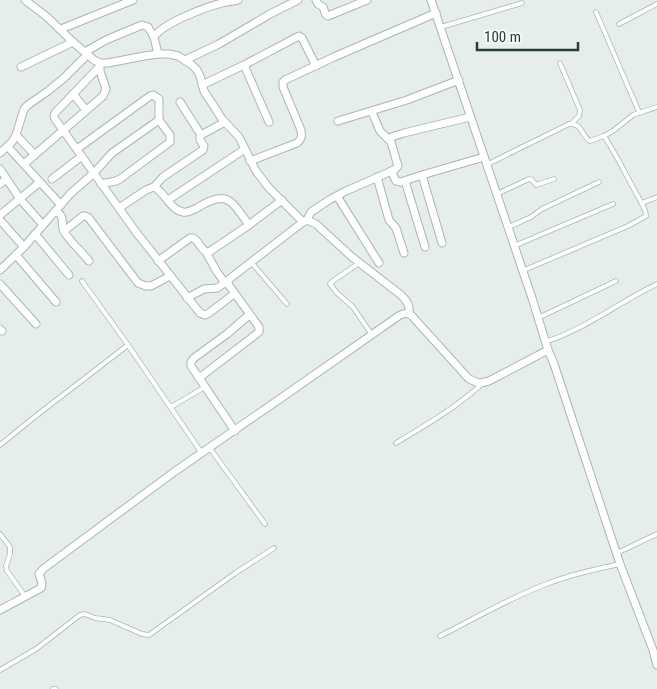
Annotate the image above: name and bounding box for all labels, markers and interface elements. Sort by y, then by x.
scale bar [477,20,578,52]
text: 100 m [484,28,521,46]

